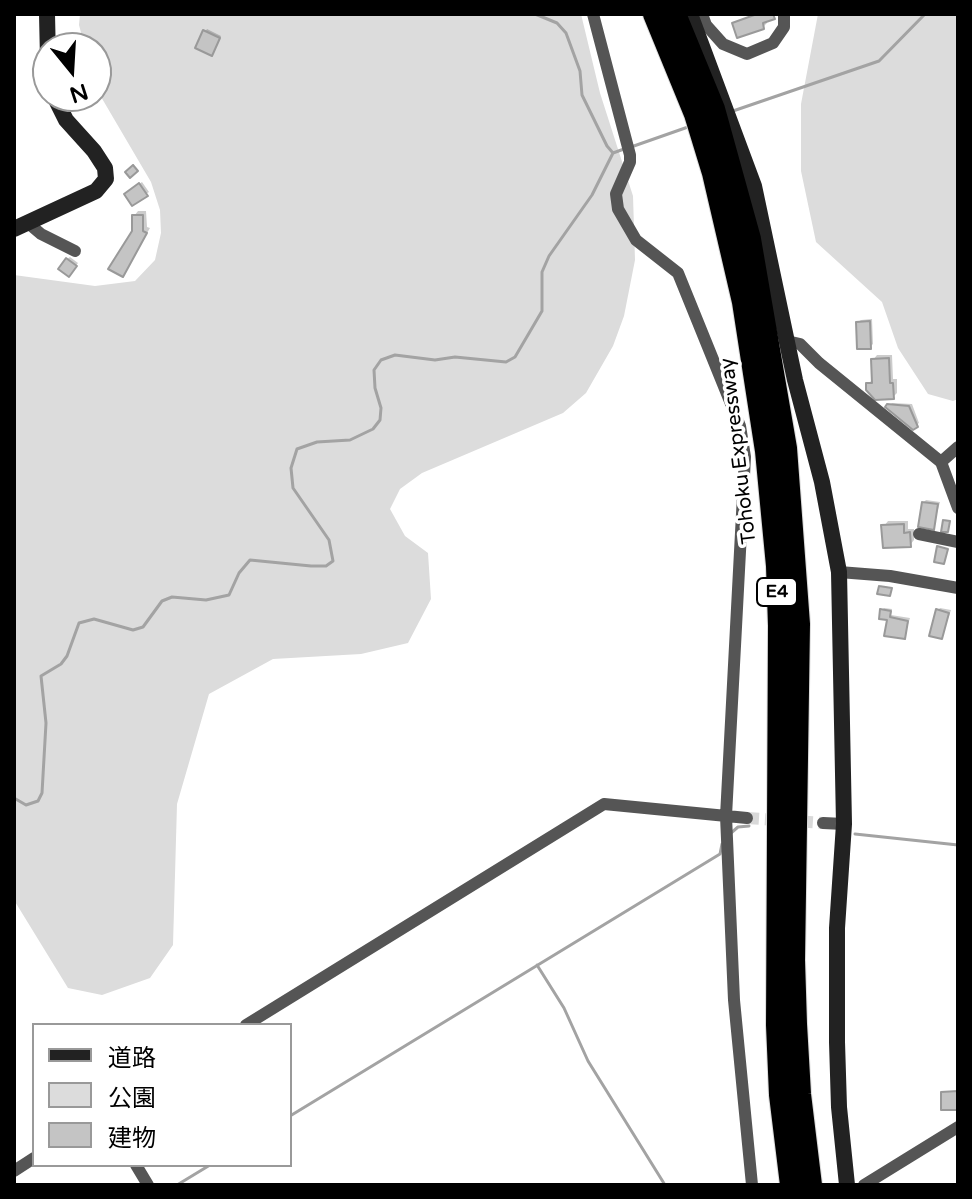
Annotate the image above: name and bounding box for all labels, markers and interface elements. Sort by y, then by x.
north arrow [32,32,112,112]
text: N [66,78,91,108]
street label: Tohoku Expressway [716,357,762,545]
road number: E4 [757,578,797,606]
legend [32,1023,292,1167]
text: 道路 [108,1044,156,1073]
text: 公園 [108,1084,156,1113]
text: 建物 [108,1124,156,1153]

